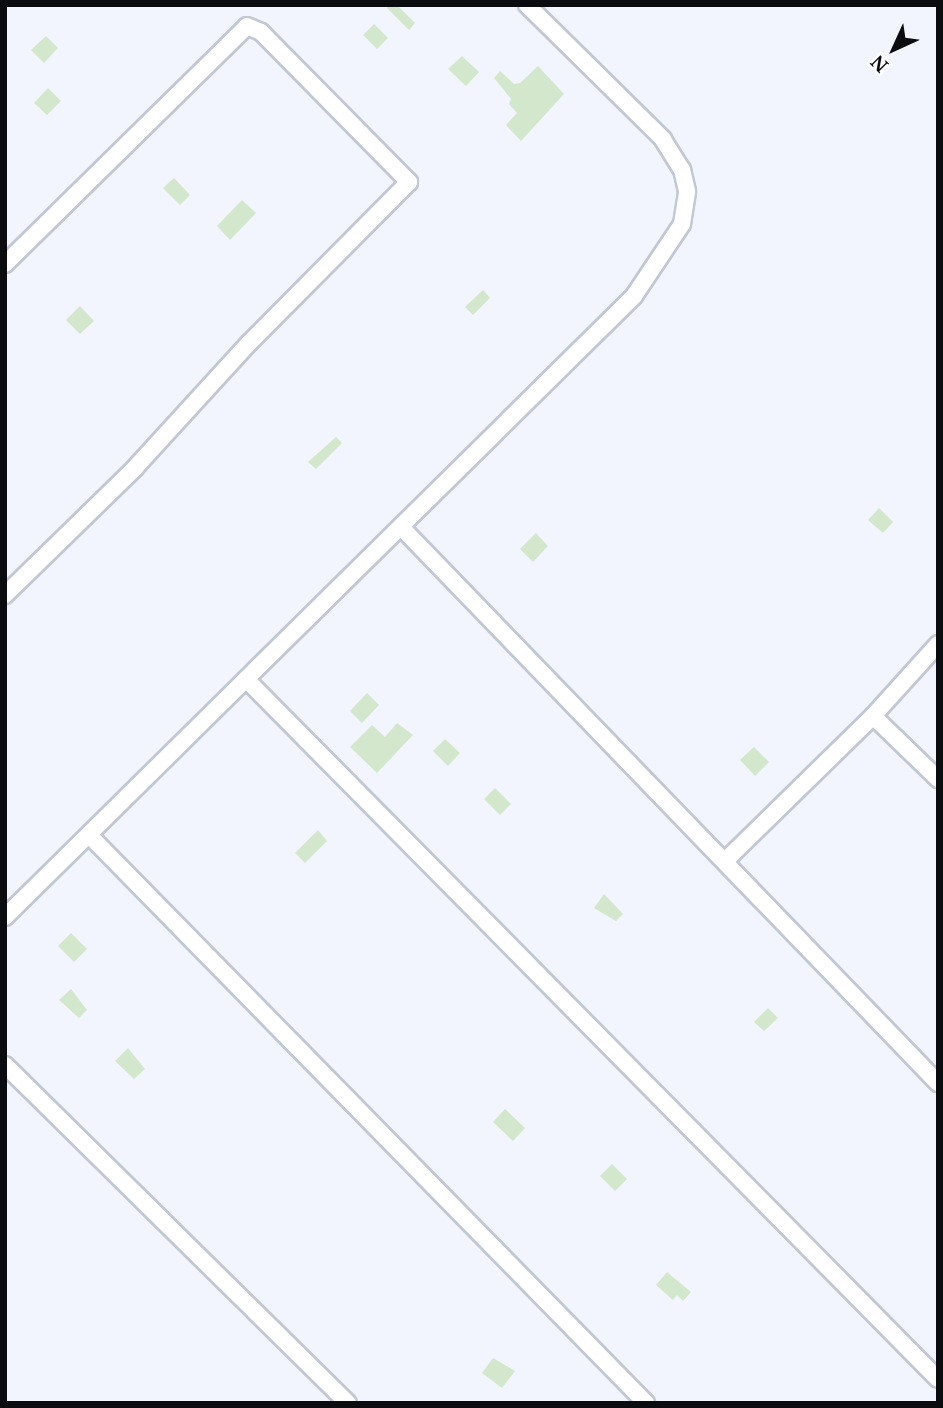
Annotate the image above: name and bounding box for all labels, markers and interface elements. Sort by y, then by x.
north arrow [859,14,929,84]
text: N [865,49,894,78]

